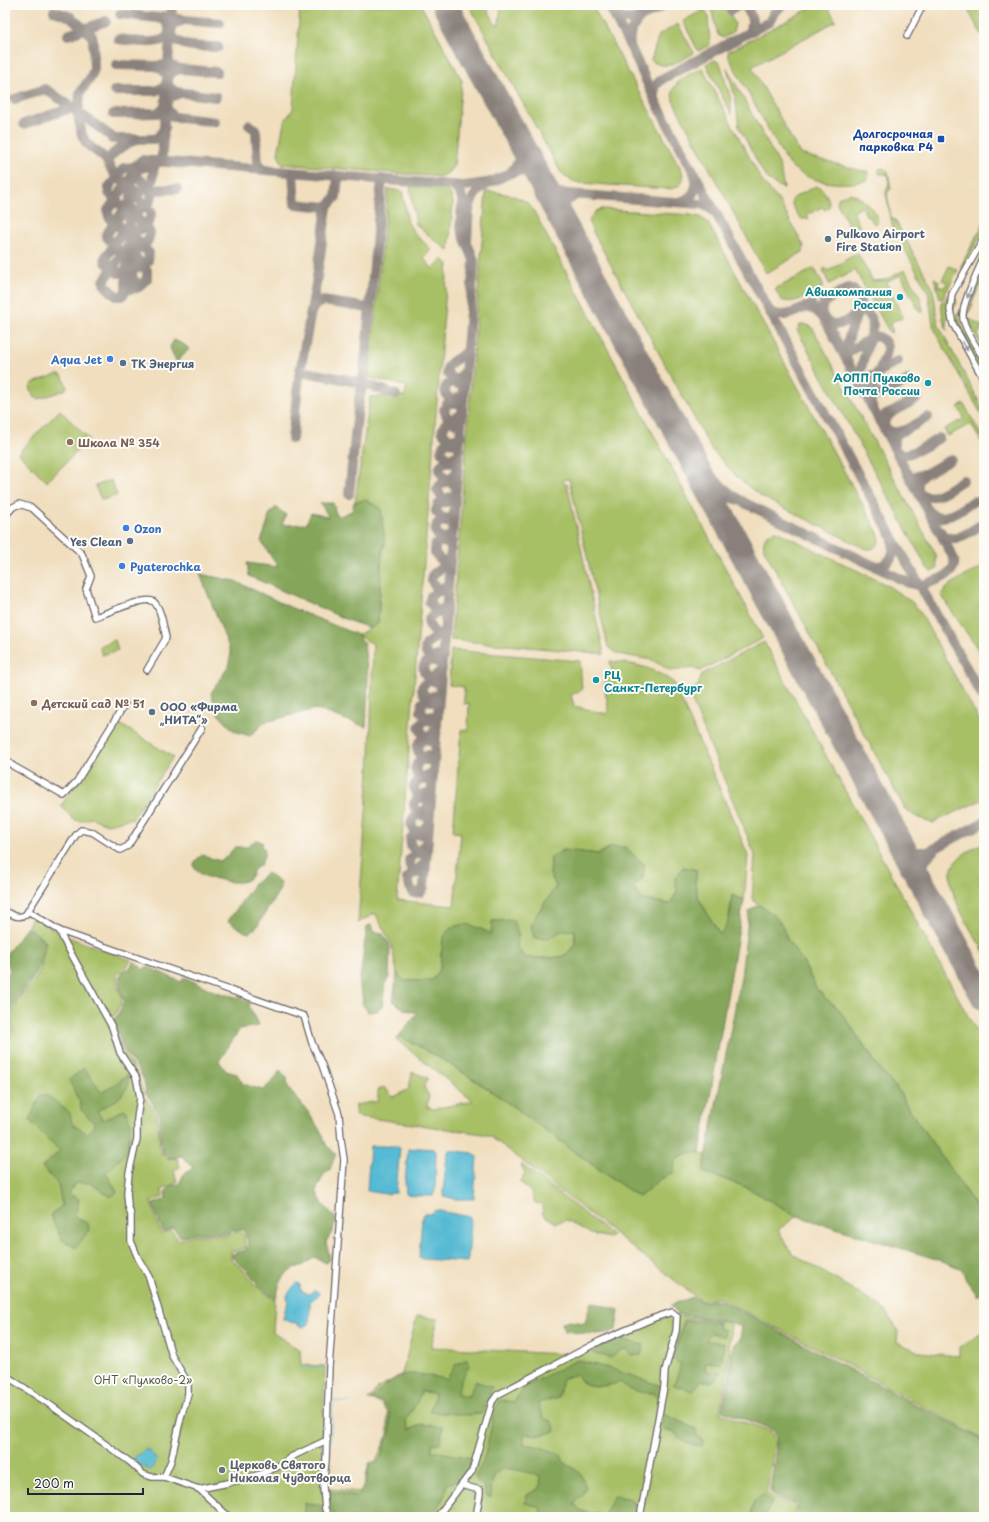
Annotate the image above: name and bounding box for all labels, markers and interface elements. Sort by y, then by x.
place label: Долгосрочная парковка P4 [852,125,933,155]
marker: Долгосрочная парковка P4 [936,134,946,144]
place label: Pulkovo Airport Fire Station [836,225,925,255]
marker: Pulkovo Airport Fire Station [823,234,833,244]
place label: Авиакомпания Россия [805,283,892,313]
one-way arrow [966,288,972,300]
marker: Авиакомпания Россия [895,292,905,302]
one-way arrow [962,341,969,352]
place label: Aqua Jet [50,351,102,368]
marker: Aqua Jet [105,354,115,364]
place label: ТК Энергия [131,355,194,372]
marker: ТК Энергия [118,358,128,368]
place label: АОПП Пулково Почта России [833,369,920,399]
marker: АОПП Пулково Почта России [923,378,933,388]
place label: Школа № 354 [78,434,160,451]
marker: Школа № 354 [65,437,75,447]
place label: Ozon [134,520,162,537]
marker: Ozon [121,523,131,533]
place label: Yes Clean [70,533,122,550]
marker: Yes Clean [125,536,135,546]
place label: Pyaterochka [130,558,202,575]
marker: Pyaterochka [117,561,127,571]
place label: РЦ Санкт-Петербург [604,666,703,696]
marker: РЦ Санкт-Петербург [591,675,601,685]
place label: Детский сад № 51 [41,695,145,712]
marker: Детский сад № 51 [29,698,39,708]
place label: ООО «Фирма „НИТА“» [160,698,238,728]
marker: ООО «Фирма „НИТА“» [147,707,157,717]
park label: ОНТ «Пулково-2» [94,1371,192,1388]
place label: Церковь Святого Николая Чудотворца [230,1456,352,1486]
marker: Церковь Святого Николая Чудотворца [217,1465,227,1475]
scale bar [28,1470,143,1496]
text: 200 m [34,1474,74,1492]

